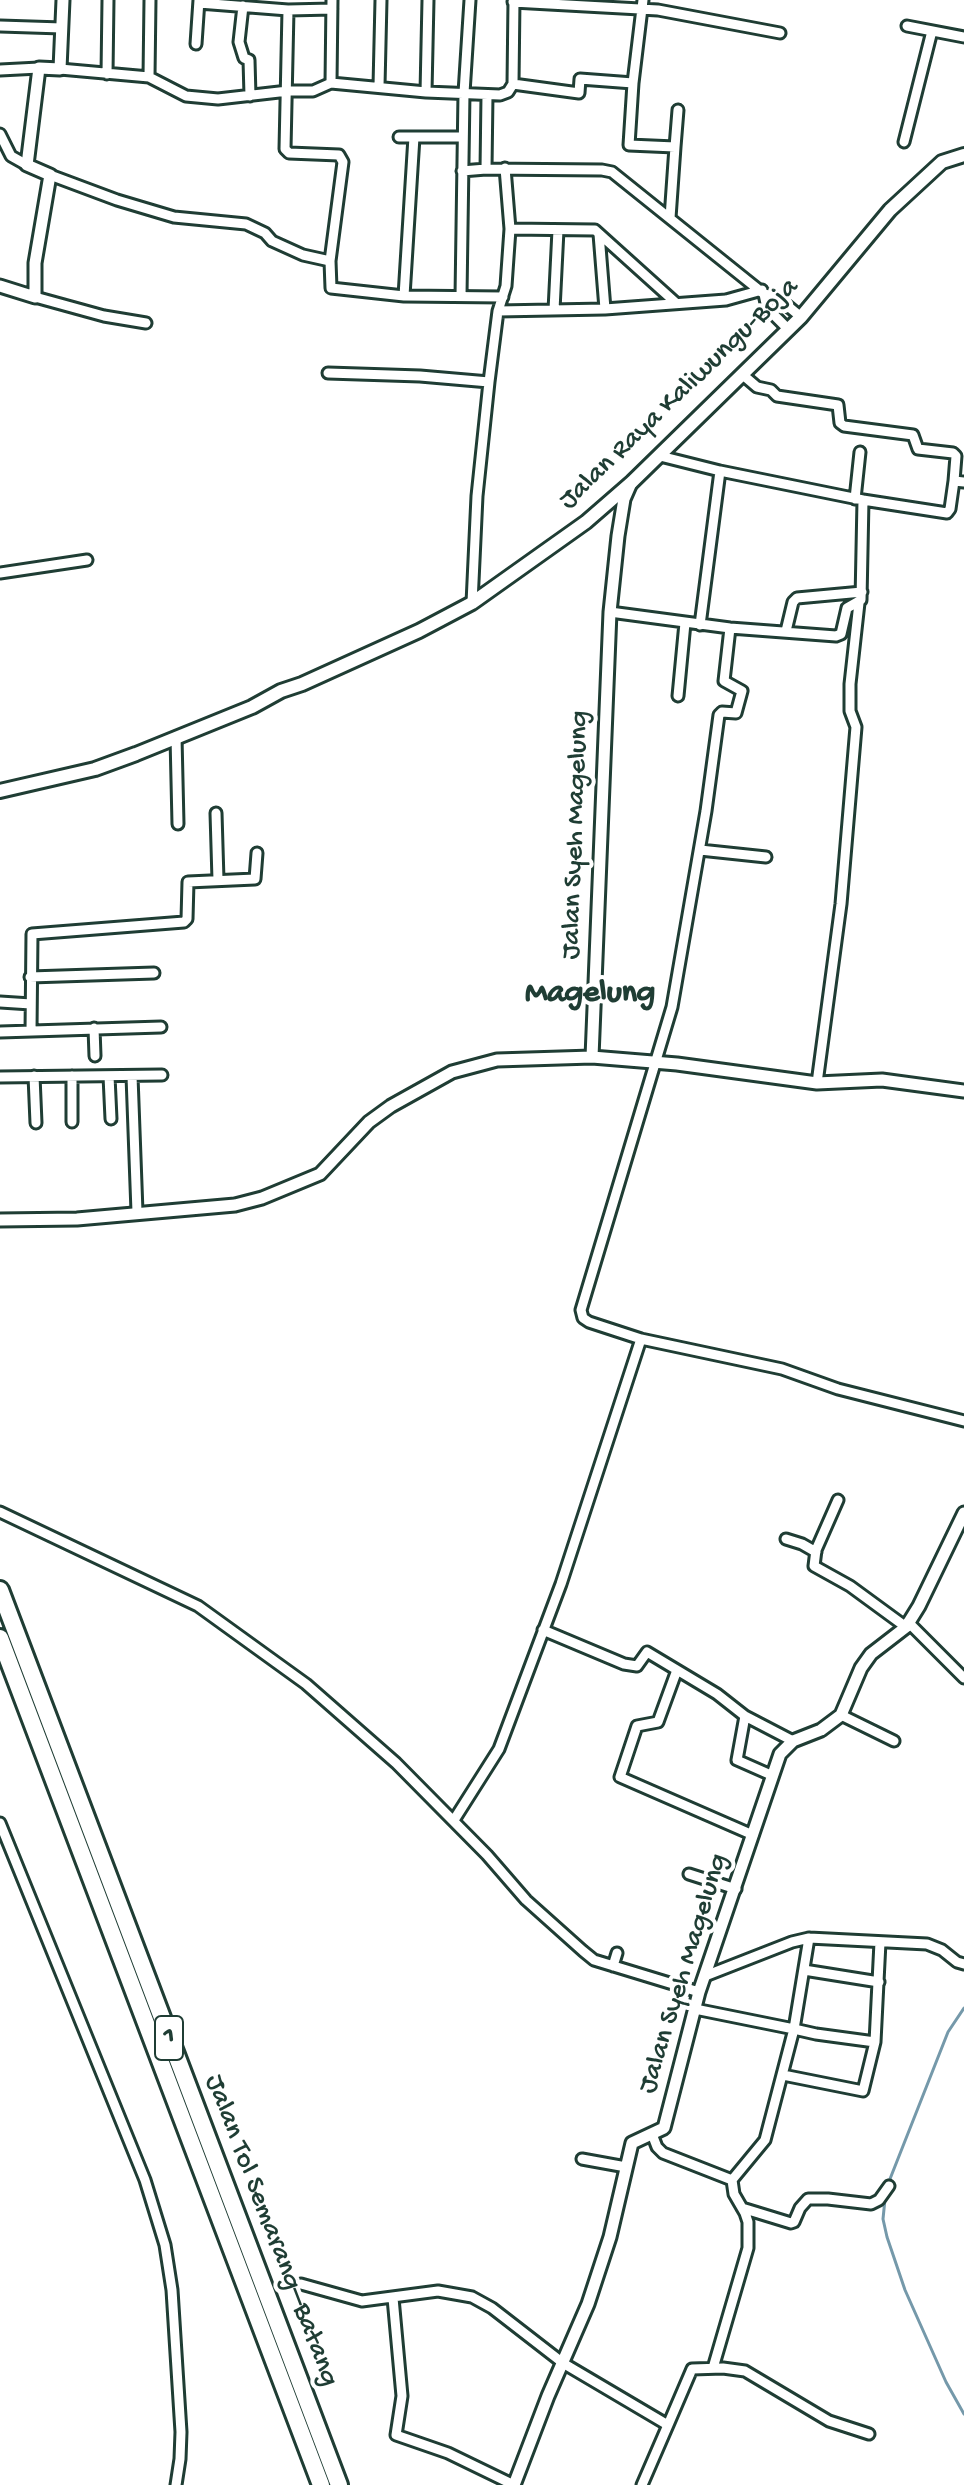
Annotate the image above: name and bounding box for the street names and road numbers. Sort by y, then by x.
street label: Jalan Raya Kaliwungu-Boja [553,272,807,518]
street label: Jalan Syeh Magelung [556,710,598,960]
street label: Jalan Syeh Magelung [633,1850,737,2098]
road number: 1 [155,2016,183,2060]
street label: Jalan Tol Semarang–Batang [195,2071,345,2391]

